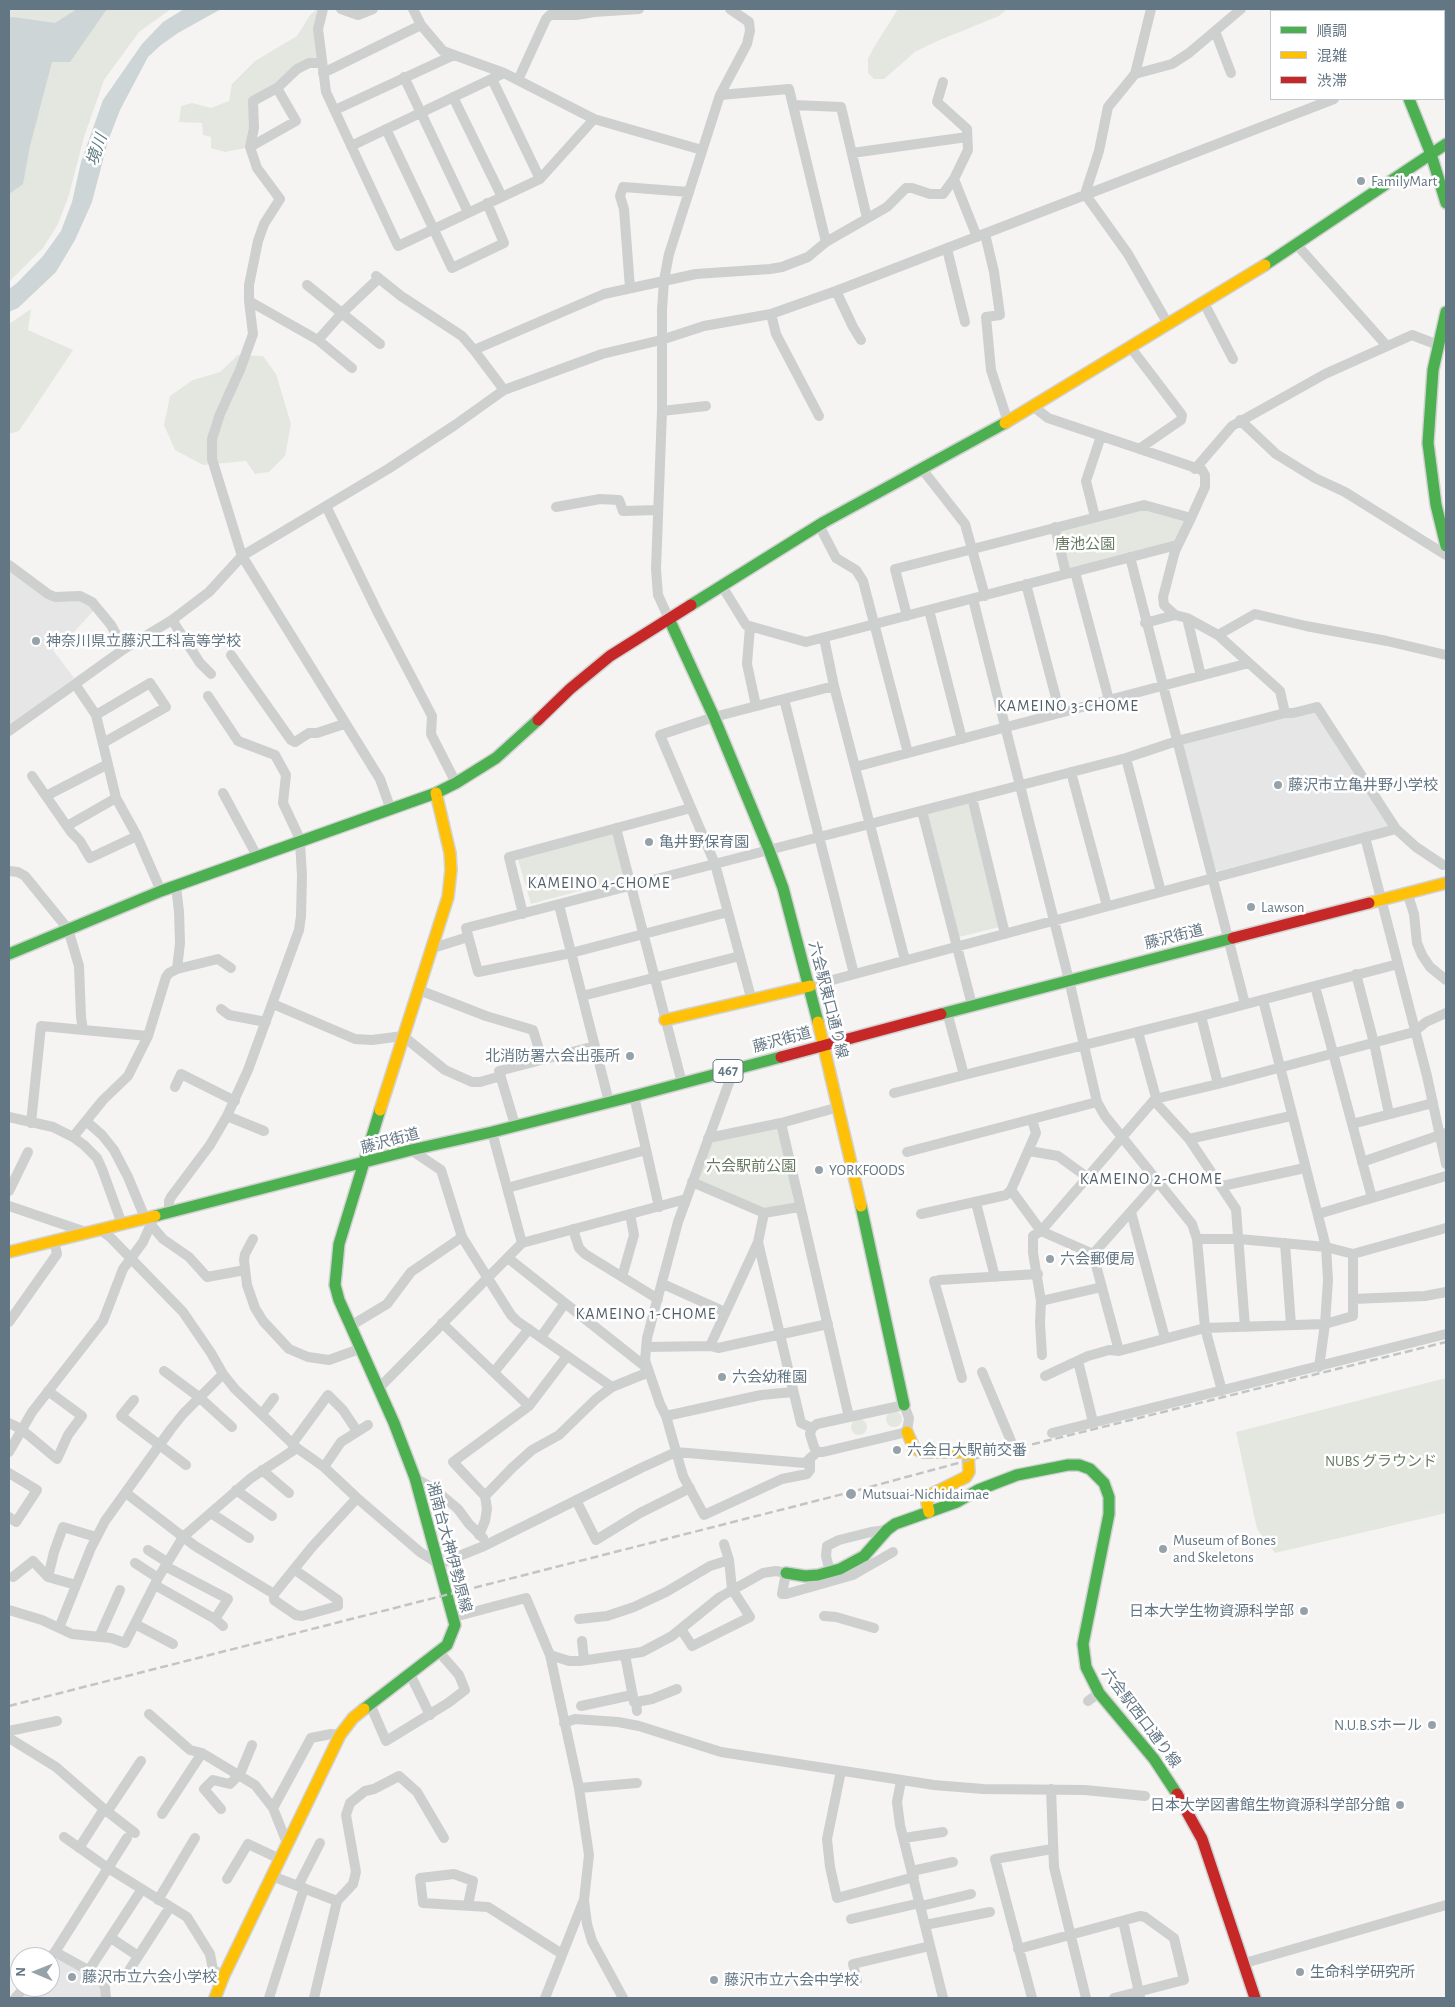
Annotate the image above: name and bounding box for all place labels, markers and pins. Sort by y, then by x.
place label: FamilyMart [1371,172,1437,190]
marker: FamilyMart [1355,175,1367,187]
place label: 神奈川県立藤沢工科高等学校 [46,632,241,650]
marker: 神奈川県立藤沢工科高等学校 [30,635,42,647]
place label: 藤沢市立亀井野小学校 [1288,776,1438,794]
marker: 藤沢市立亀井野小学校 [1272,779,1284,791]
place label: 亀井野保育園 [659,833,749,851]
marker: 亀井野保育園 [643,836,655,848]
place label: Lawson [1261,898,1305,916]
marker: Lawson [1245,901,1257,913]
place label: 北消防署六会出張所 [485,1047,620,1065]
marker: 北消防署六会出張所 [624,1050,636,1062]
place label: YORKFOODS [829,1161,905,1179]
marker: YORKFOODS [813,1164,825,1176]
place label: 六会郵便局 [1060,1250,1135,1268]
marker: 六会郵便局 [1044,1253,1056,1265]
place label: 六会幼稚園 [732,1368,807,1386]
marker: 六会幼稚園 [716,1371,728,1383]
place label: 六会日大駅前交番 [907,1441,1027,1459]
marker: 六会日大駅前交番 [891,1444,903,1456]
place label: Mutsuai-Nichidaimae [862,1485,989,1503]
marker: Mutsuai-Nichidaimae [844,1487,858,1501]
place label: Museum of Bones and Skeletons [1173,1531,1276,1566]
marker: Museum of Bones and Skeletons [1157,1543,1169,1555]
place label: 日本大学生物資源科学部 [1129,1602,1294,1620]
marker: 日本大学生物資源科学部 [1298,1605,1310,1617]
place label: N.U.B.Sホール [1334,1716,1422,1734]
marker: N.U.B.Sホール [1426,1719,1438,1731]
place label: 日本大学図書館生物資源科学部分館 [1150,1796,1390,1814]
marker: 日本大学図書館生物資源科学部分館 [1394,1799,1406,1811]
place label: 生命科学研究所 [1310,1963,1415,1981]
marker: 生命科学研究所 [1294,1966,1306,1978]
place label: 藤沢市立六会小学校 [82,1968,217,1986]
marker: 藤沢市立六会小学校 [66,1971,78,1983]
place label: 藤沢市立六会中学校 [724,1971,859,1989]
marker: 藤沢市立六会中学校 [708,1974,720,1986]

